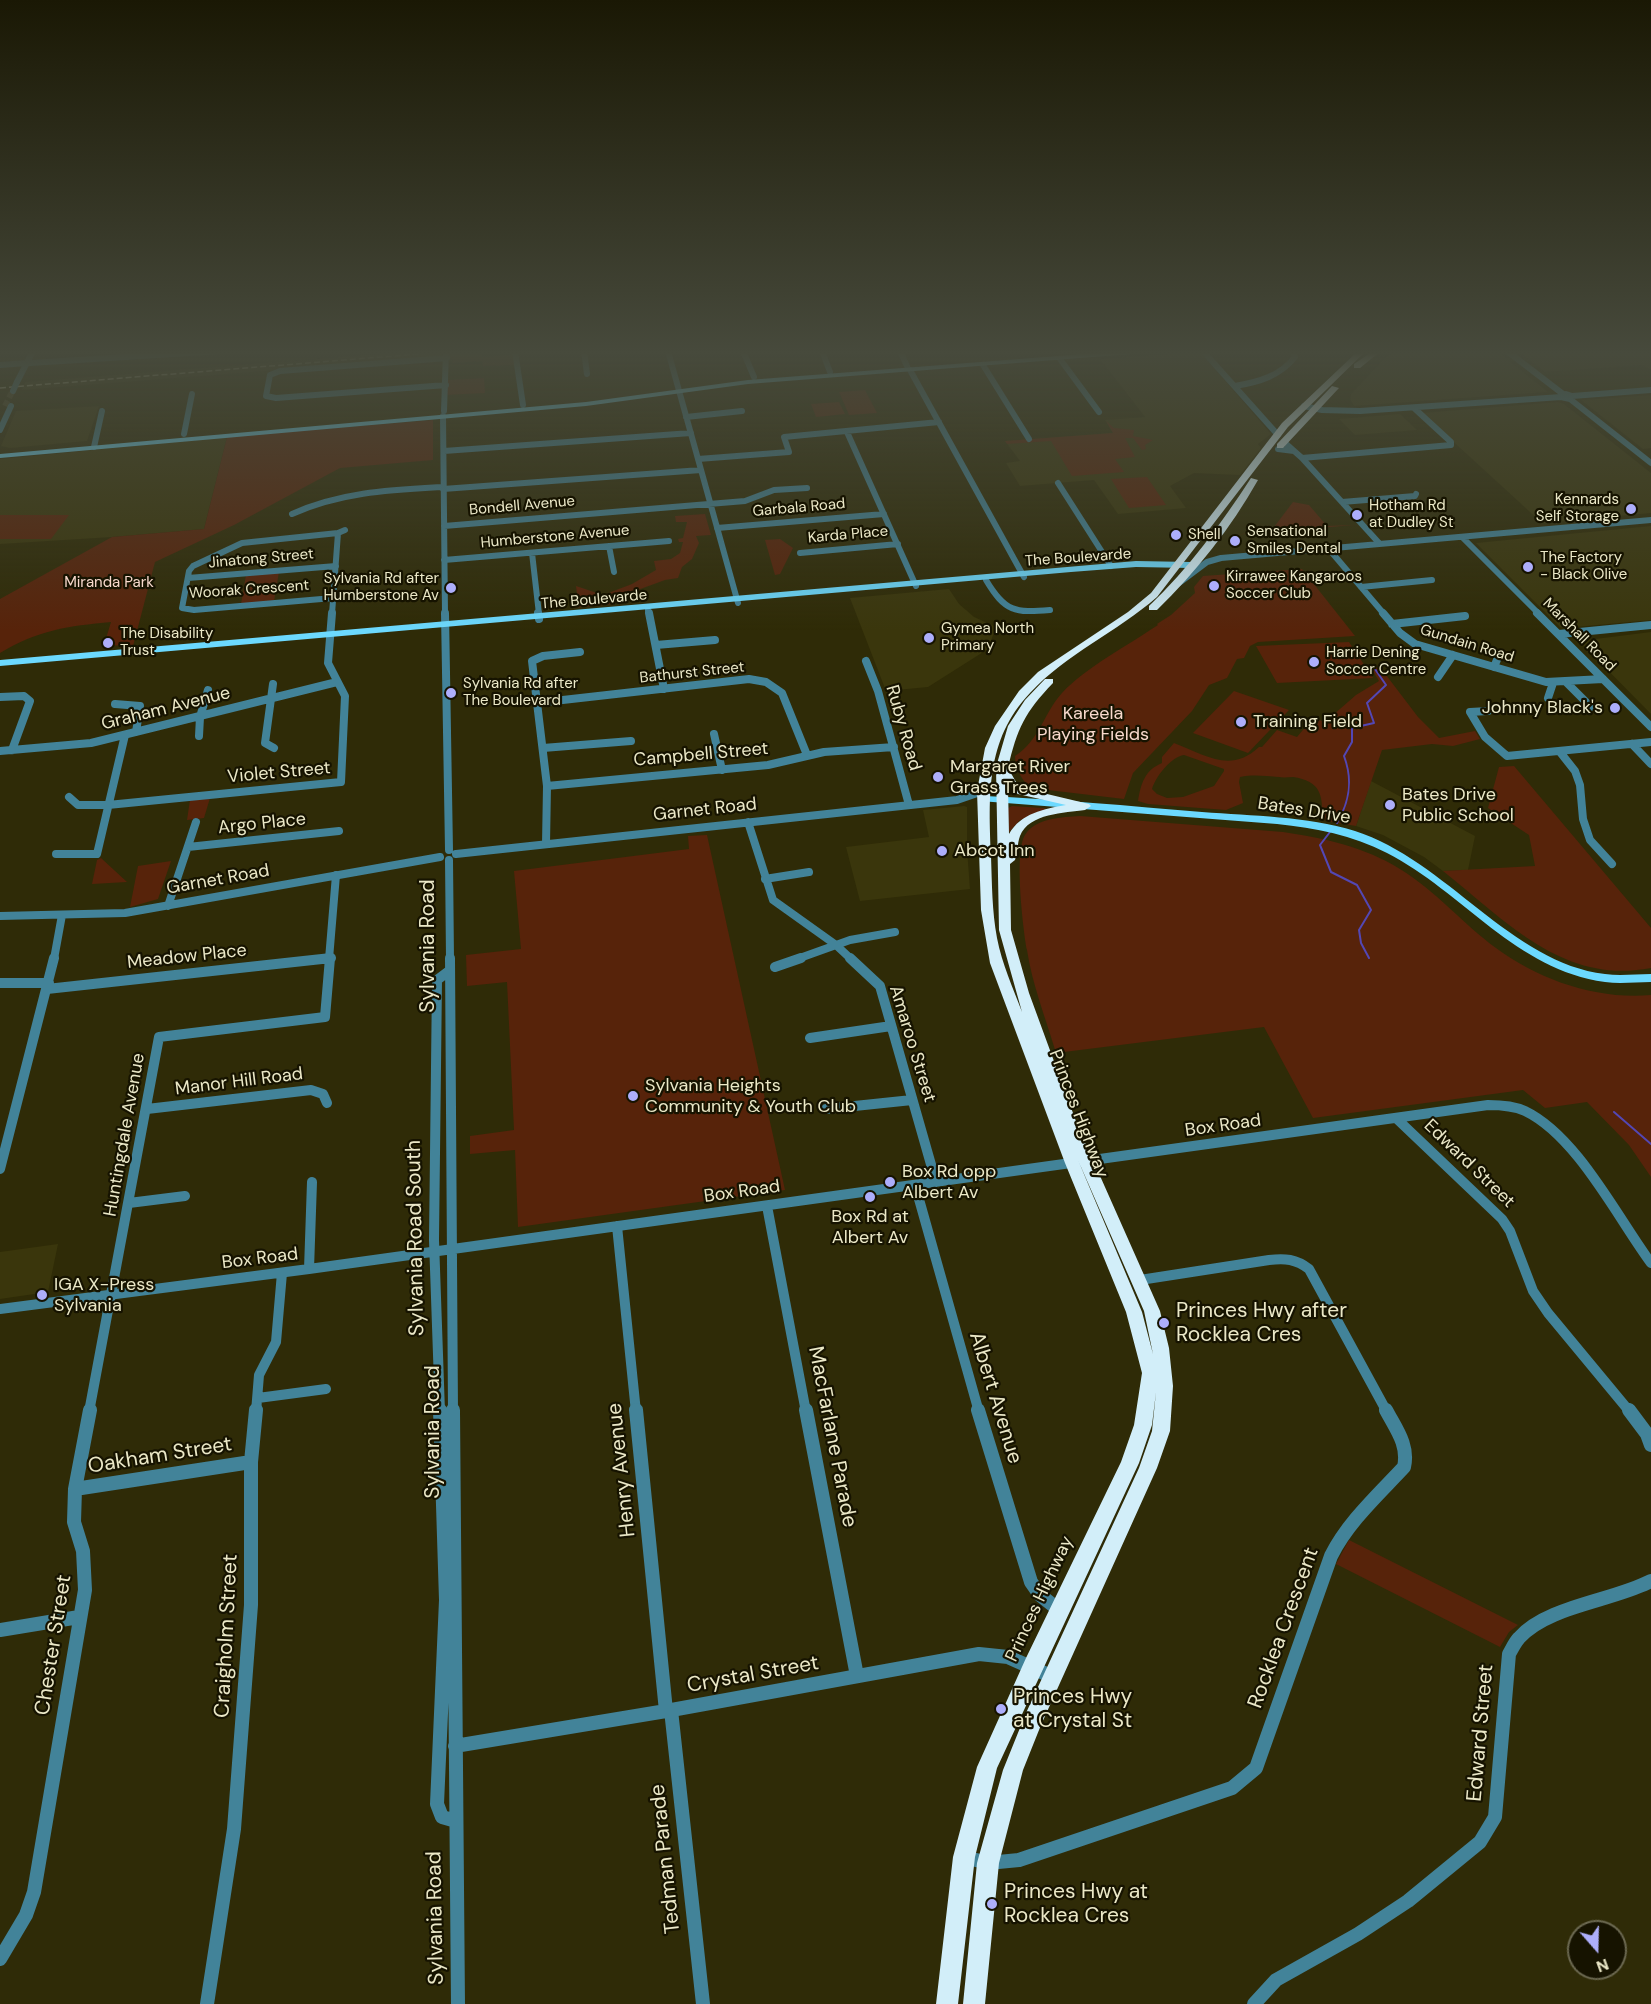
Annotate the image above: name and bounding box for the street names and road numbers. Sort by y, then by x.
street label: Bondell Avenue [468,492,576,520]
street label: Garbala Road [752,495,846,521]
street label: Humberstone Avenue [480,522,630,552]
street label: Karda Place [807,523,889,547]
street label: Jinatong Street [208,545,314,573]
street label: The Boulevarde [1024,545,1132,571]
street label: Woorak Crescent [188,577,310,603]
street label: The Boulevarde [540,586,648,614]
street label: Marshall Road [1539,595,1619,675]
street label: Gundain Road [1418,621,1516,667]
street label: Bathurst Street [639,659,745,687]
street label: Graham Avenue [99,683,233,735]
street label: Ruby Road [880,683,926,773]
street label: Campbell Street [633,738,769,772]
street label: Violet Street [226,758,332,788]
street label: Bates Drive [1256,793,1352,829]
street label: Garnet Road [652,794,758,826]
street label: Argo Place [217,809,307,839]
street label: Garnet Road [165,860,271,900]
street label: Sylvania Road [415,879,441,1013]
street label: Meadow Place [126,940,248,974]
street label: Amaroo Street [884,983,940,1105]
street label: Princes Highway [1044,1047,1112,1181]
street label: Huntingdale Avenue [100,1052,150,1218]
street label: Manor Hill Road [174,1063,304,1101]
street label: Box Road [1183,1110,1263,1142]
street label: Edward Street [1419,1115,1519,1213]
street label: Sylvania Road South [402,1140,430,1336]
street label: Box Road [702,1176,782,1208]
street label: Box Road [221,1244,299,1274]
street label: Albert Avenue [963,1329,1027,1467]
street label: MacFarlane Parade [802,1344,862,1530]
street label: Sylvania Road [420,1365,446,1499]
street label: Henry Avenue [602,1402,642,1538]
street label: Oakham Street [86,1432,234,1480]
street label: Princes Highway [1001,1533,1079,1665]
street label: Rocklea Crescent [1243,1544,1325,1712]
street label: Craigholm Street [210,1553,244,1719]
street label: Chester Street [30,1573,78,1717]
street label: Crystal Street [685,1651,821,1699]
street label: Edward Street [1462,1663,1500,1803]
street label: Tedman Parade [646,1783,686,1935]
street label: Sylvania Road [422,1851,450,1985]

